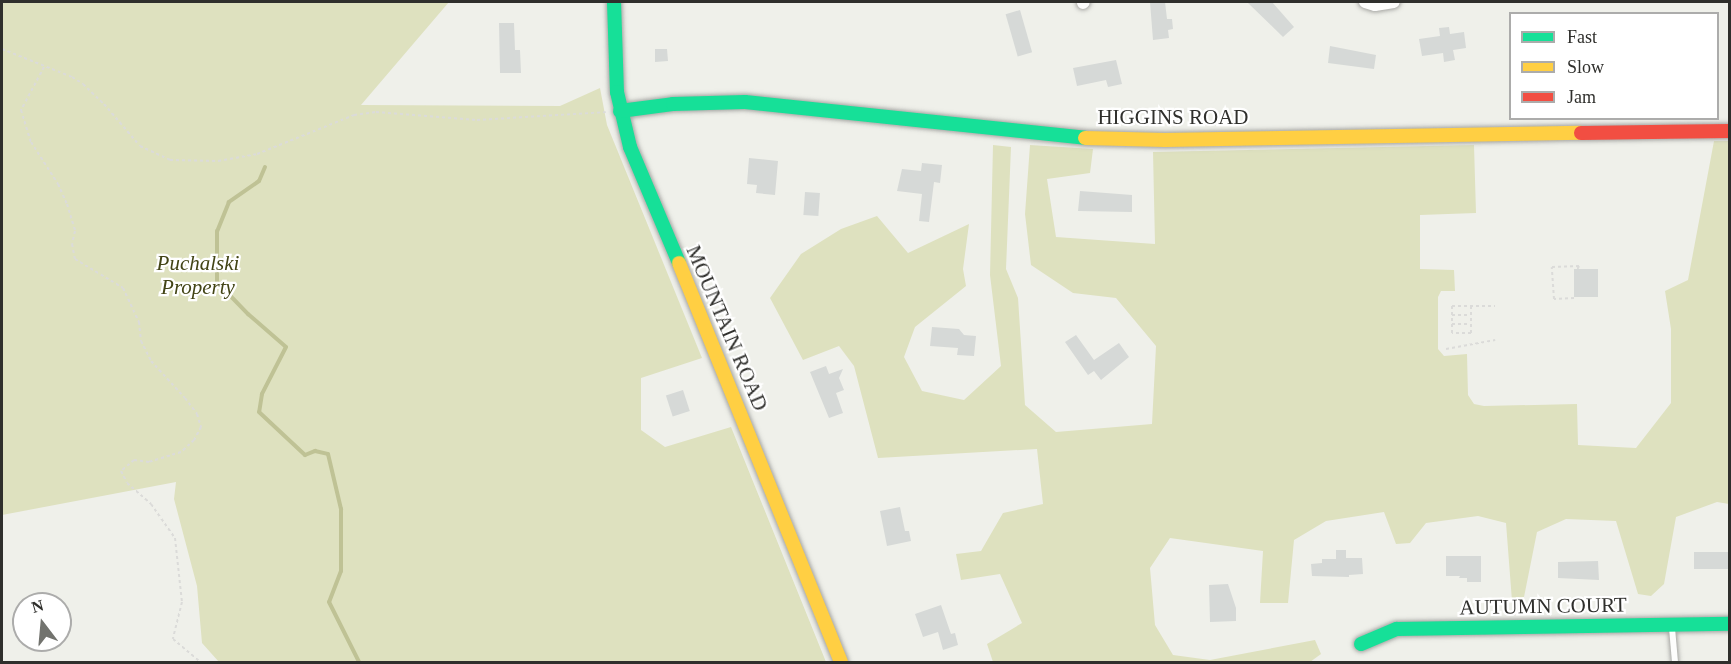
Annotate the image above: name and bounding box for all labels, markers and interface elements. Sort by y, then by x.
legend [1509,12,1719,120]
text: Fast [1567,27,1597,47]
text: Slow [1567,57,1604,77]
text: Jam [1567,87,1596,107]
street label: HIGGINS ROAD [1097,104,1249,130]
street label: MOUNTAIN ROAD [681,241,773,415]
park label: Puchalski Property [157,250,239,300]
north arrow [12,592,72,652]
street label: AUTUMN COURT [1459,592,1627,620]
text: N [30,596,45,616]

